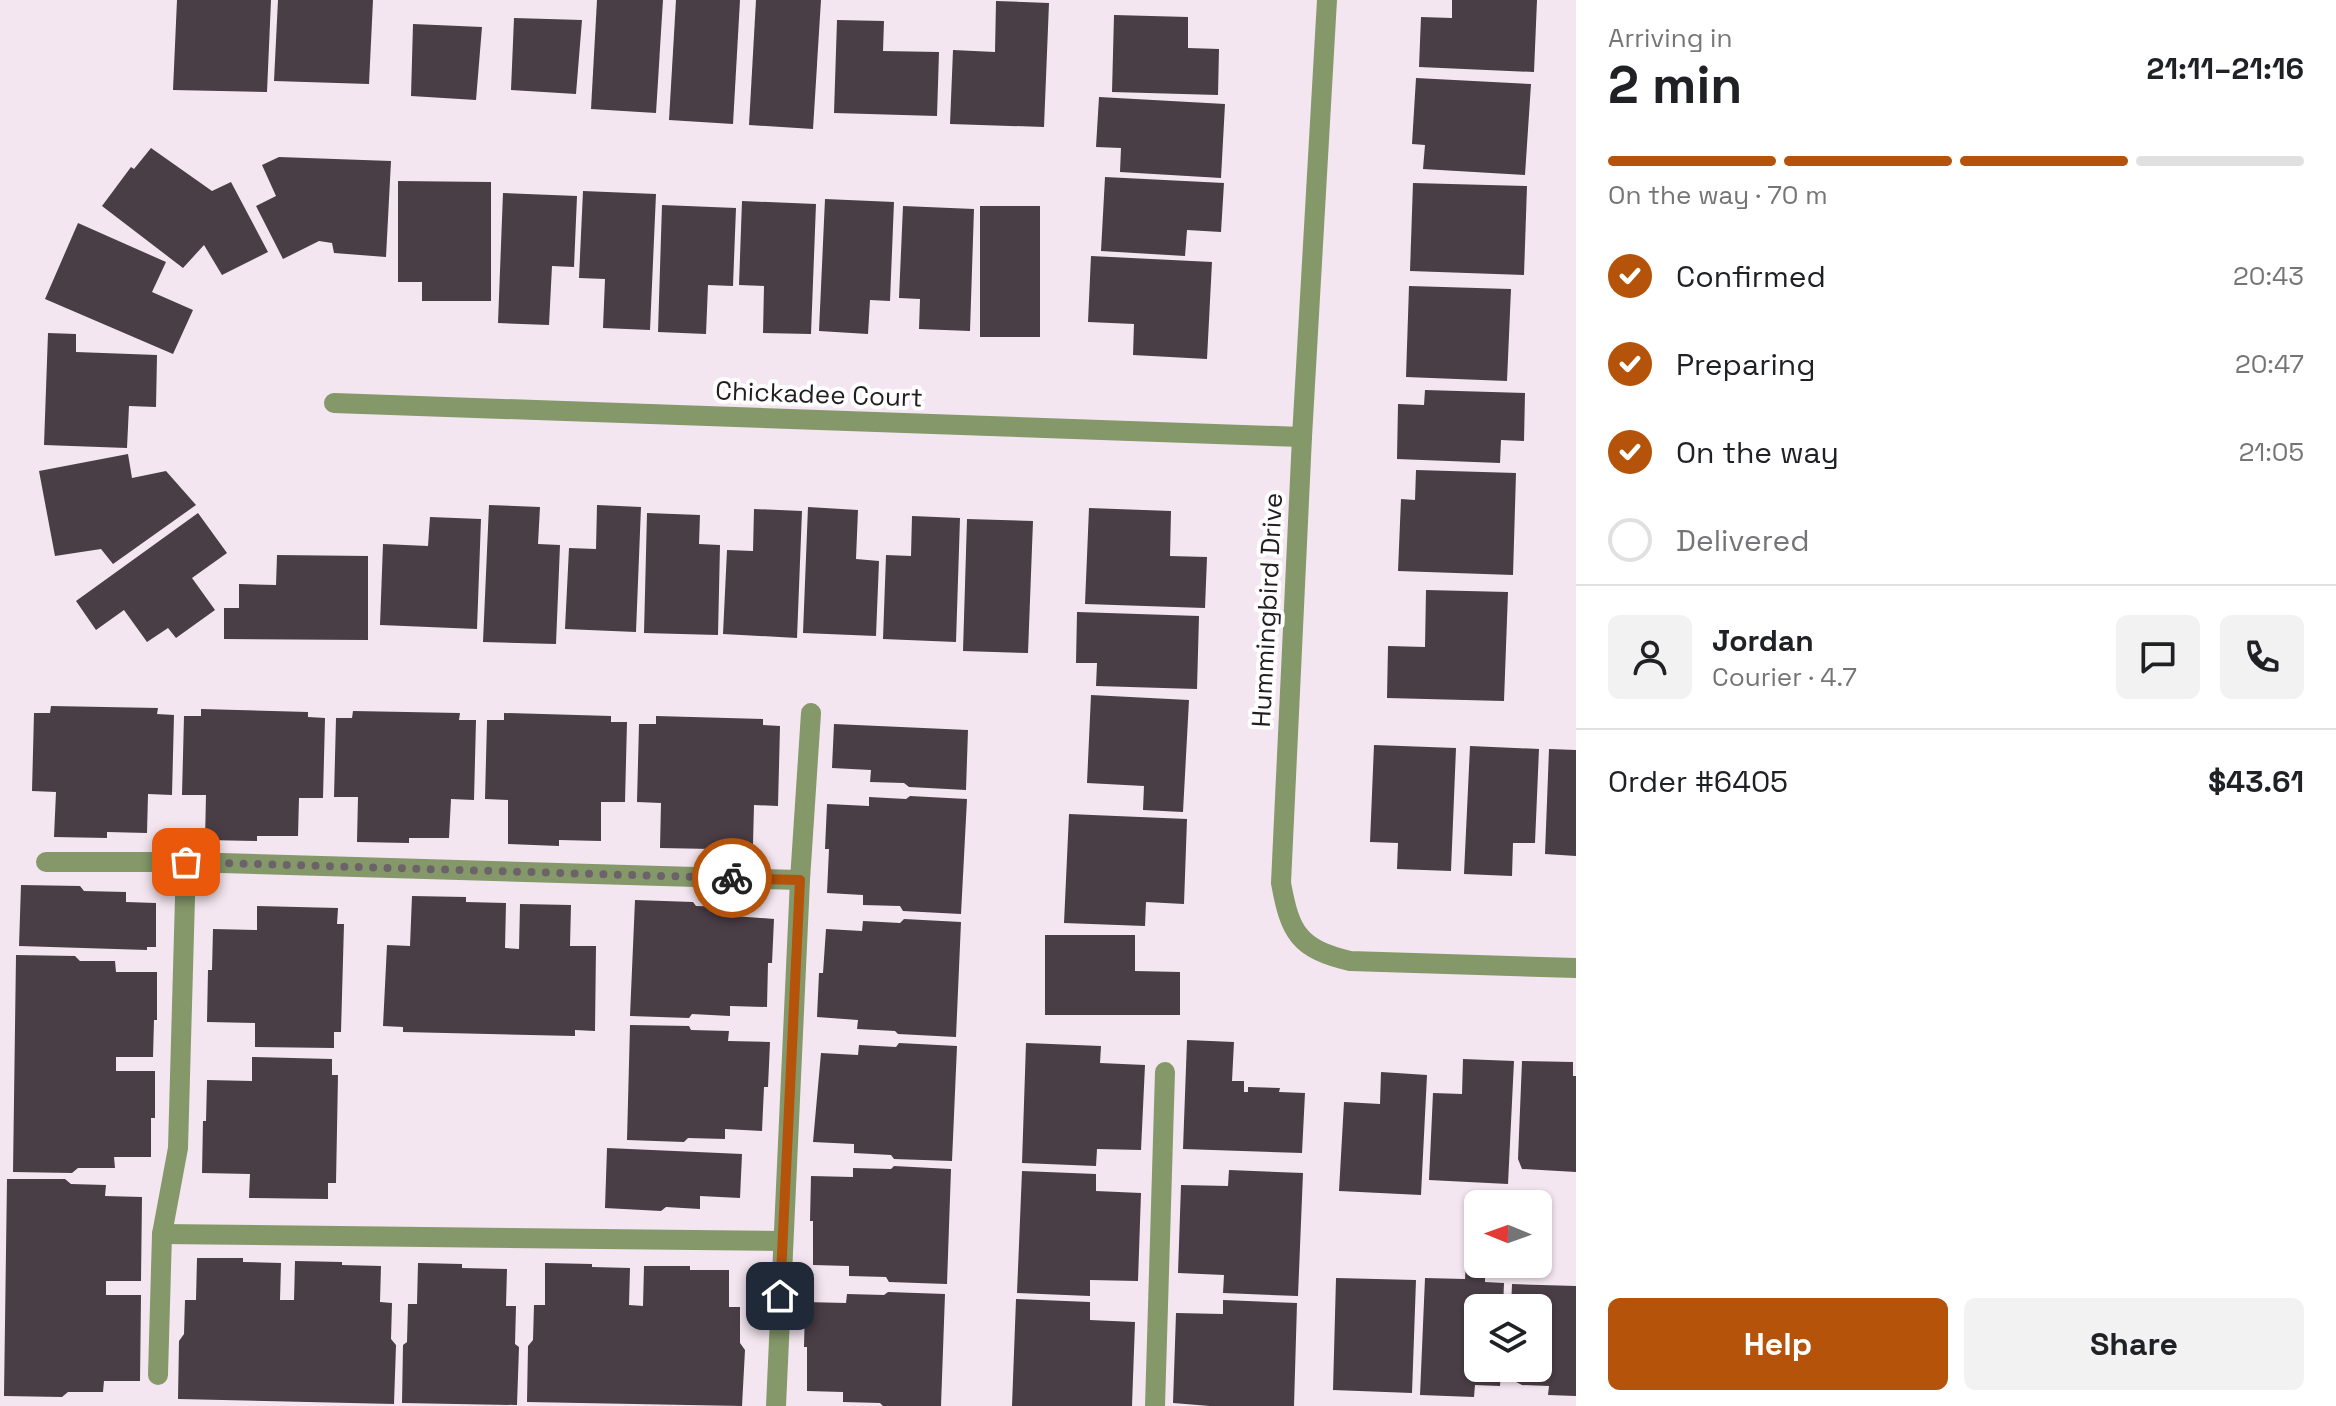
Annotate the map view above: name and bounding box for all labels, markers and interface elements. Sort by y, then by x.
text: Arriving in [1608,21,1732,55]
text: 21:11–21:16 [2147,49,2304,88]
text: 2 min [1608,52,1742,118]
text: On the way · 70 m [1608,178,1828,212]
icon: check [1608,254,1652,298]
text: Confirmed [1676,257,1826,296]
text: 20:43 [2233,259,2304,293]
icon: check [1608,342,1652,386]
text: Preparing [1676,345,1815,384]
text: 20:47 [2235,347,2304,381]
street label: Chickadee Court [715,373,923,415]
icon: check [1608,430,1652,474]
text: On the way [1676,433,1839,472]
text: 21:05 [2239,435,2304,469]
street label: Hummingbird Drive [1244,492,1290,728]
text: Delivered [1676,521,1810,560]
button: person [1608,615,1692,699]
button: chat [2116,615,2200,699]
button: phone [2220,615,2304,699]
text: Jordan [1712,621,1814,660]
text: Courier · 4.7 [1712,660,1857,694]
text: Order #6405 [1608,762,1788,801]
text: $43.61 [2208,762,2304,801]
pin [152,828,220,896]
courier [692,838,772,918]
icon: bag [164,840,208,884]
icon: bike [710,856,754,900]
north arrow [1464,1190,1552,1278]
map controls [1464,1190,1552,1382]
pin [746,1262,814,1330]
icon: home [758,1274,802,1318]
button: layers [1464,1294,1552,1382]
button: Help [1608,1298,1948,1390]
button: Share [1964,1298,2304,1390]

